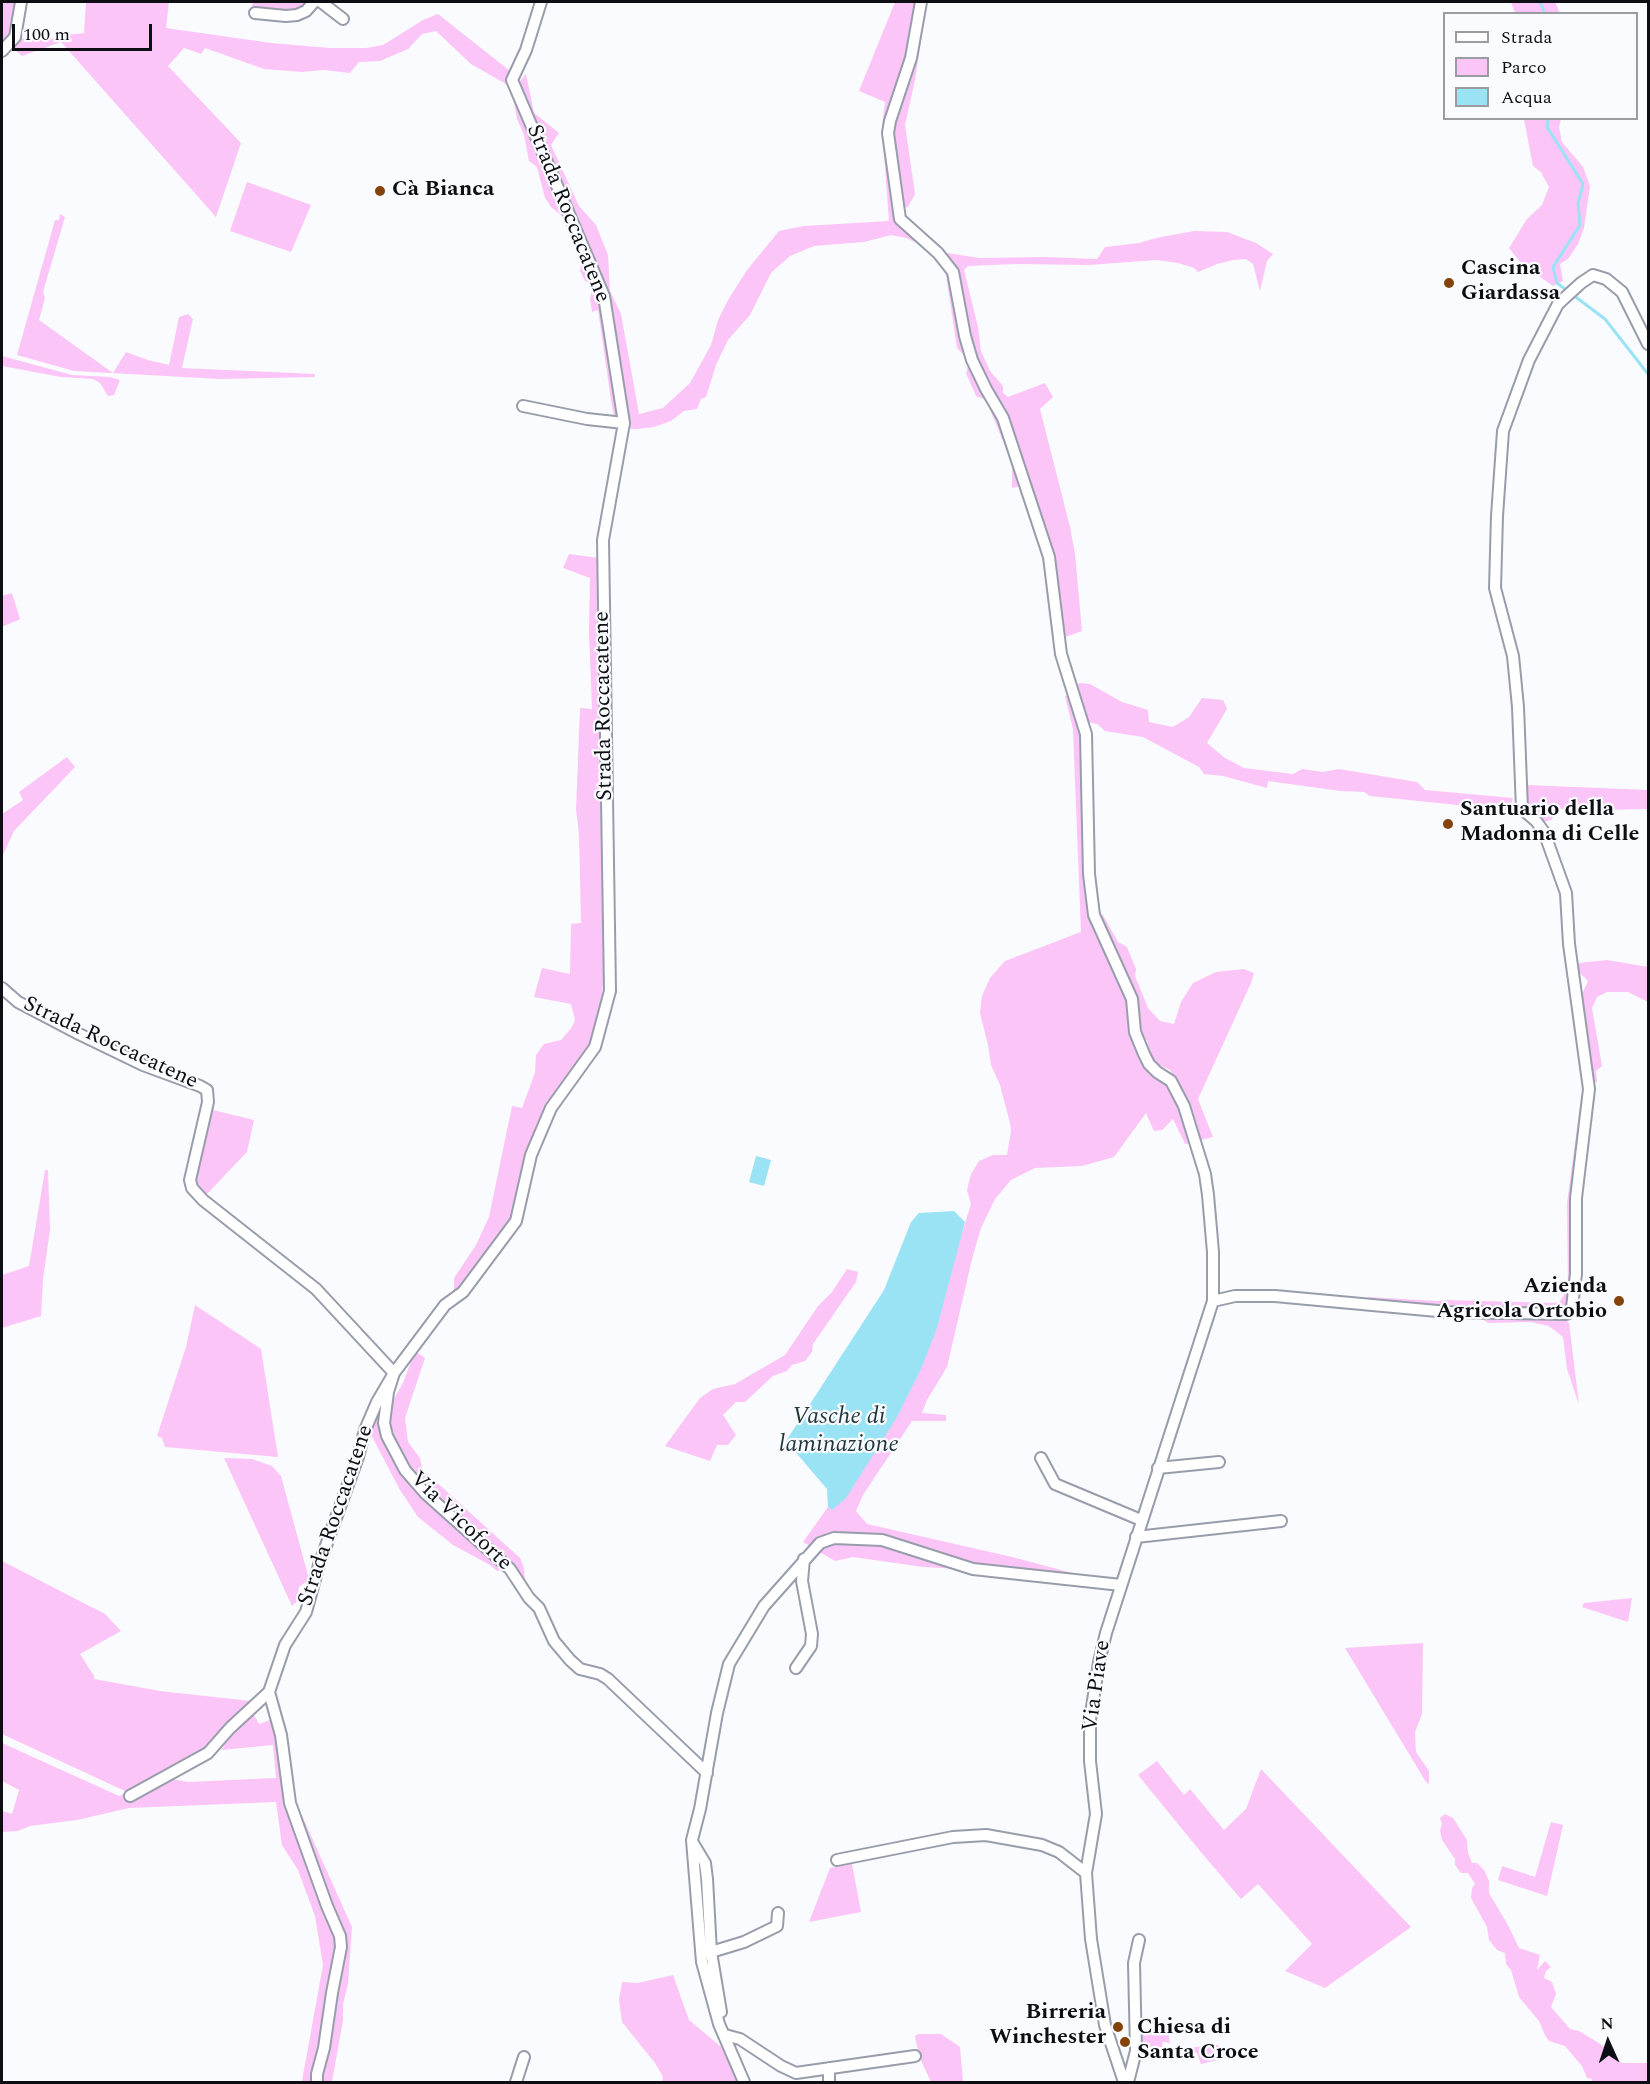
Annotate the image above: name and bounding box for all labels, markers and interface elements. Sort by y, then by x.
scale bar [15,12,154,50]
legend [1443,12,1638,120]
text: 100 m [23,21,70,48]
text: Strada [1501,24,1552,51]
text: Parco [1501,54,1546,81]
text: Acqua [1501,84,1552,111]
street label: Strada Roccacatene [519,121,615,307]
place label: Cà Bianca [392,178,494,204]
marker: Cà Bianca [373,184,387,198]
place label: Cascina Giardassa [1461,257,1560,308]
marker: Cascina Giardassa [1442,276,1456,290]
street label: Strada Roccacatene [590,611,620,801]
place label: Santuario della Madonna di Celle [1460,798,1640,849]
marker: Santuario della Madonna di Celle [1441,817,1455,831]
street label: Strada Roccacatene [18,992,202,1096]
place label: Azienda Agricola Ortobio [1436,1275,1607,1326]
marker: Azienda Agricola Ortobio [1612,1294,1626,1308]
water label: Vasche di laminazione [779,1404,899,1460]
street label: Strada Roccacatene [294,1422,380,1610]
street label: Via Vicoforte [404,1467,516,1577]
street label: Via Piave [1079,1638,1117,1734]
place label: Birreria Winchester [989,2001,1106,2052]
north arrow [1578,2012,1638,2072]
text: N [1600,2012,1614,2036]
place label: Chiesa di Santa Croce [1137,2016,1259,2068]
marker: Birreria Winchester [1111,2020,1125,2034]
marker: Chiesa di Santa Croce [1118,2035,1132,2049]

